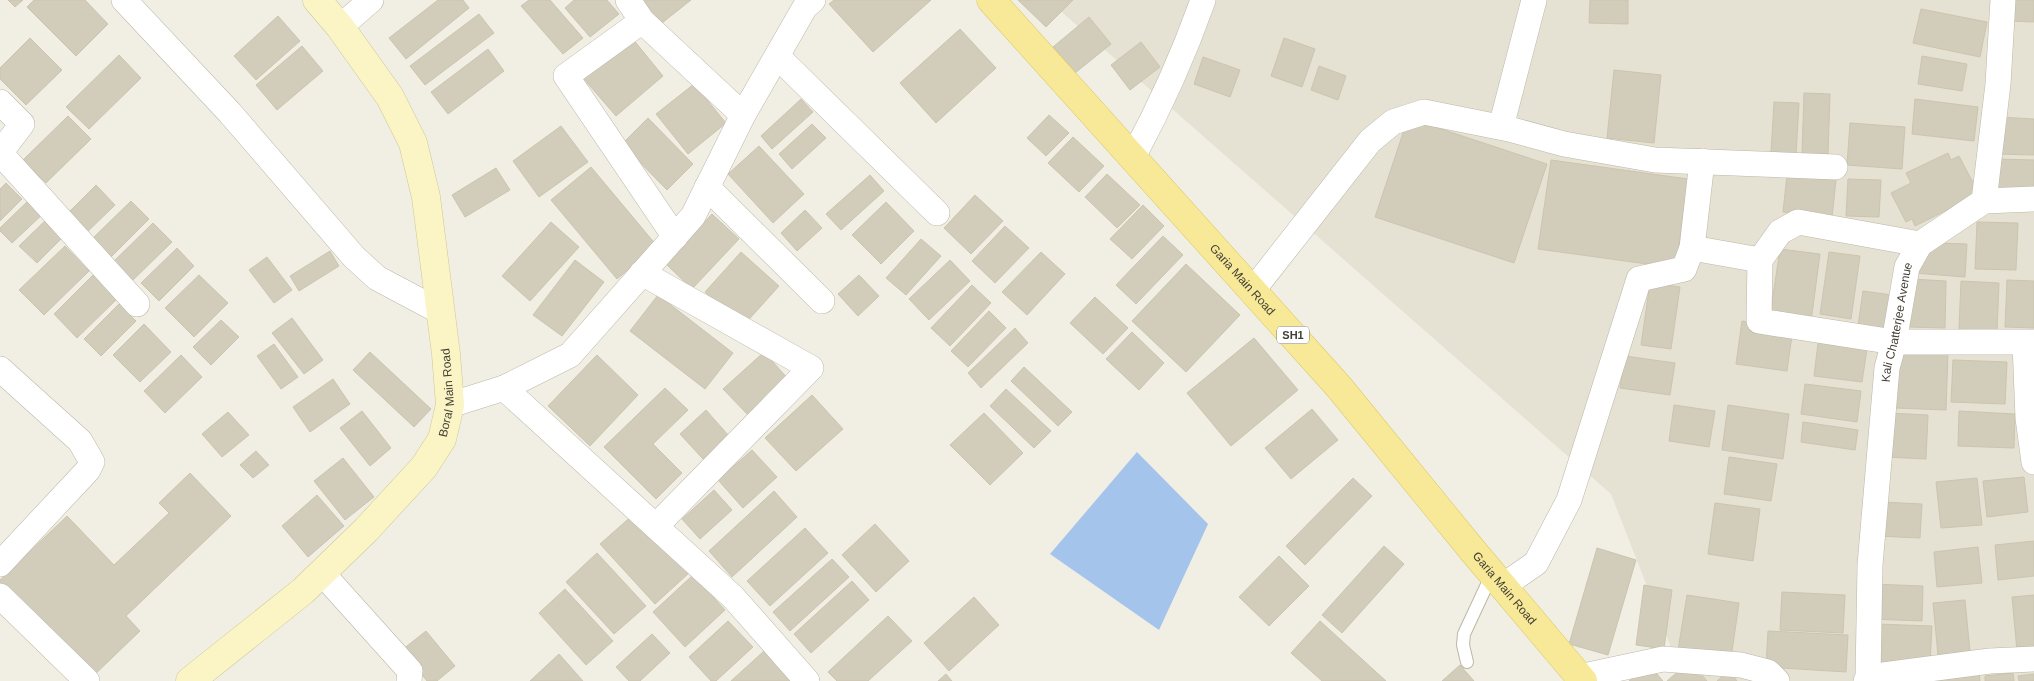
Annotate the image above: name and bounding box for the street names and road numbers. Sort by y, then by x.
street label: Garia Main Road [1207,241,1278,318]
street label: Kali Chatterjee Avenue [1879,259,1916,383]
road number: SH1 [1277,326,1309,344]
street label: Boral Main Road [436,348,457,438]
street label: Garia Main Road [1470,549,1539,627]

